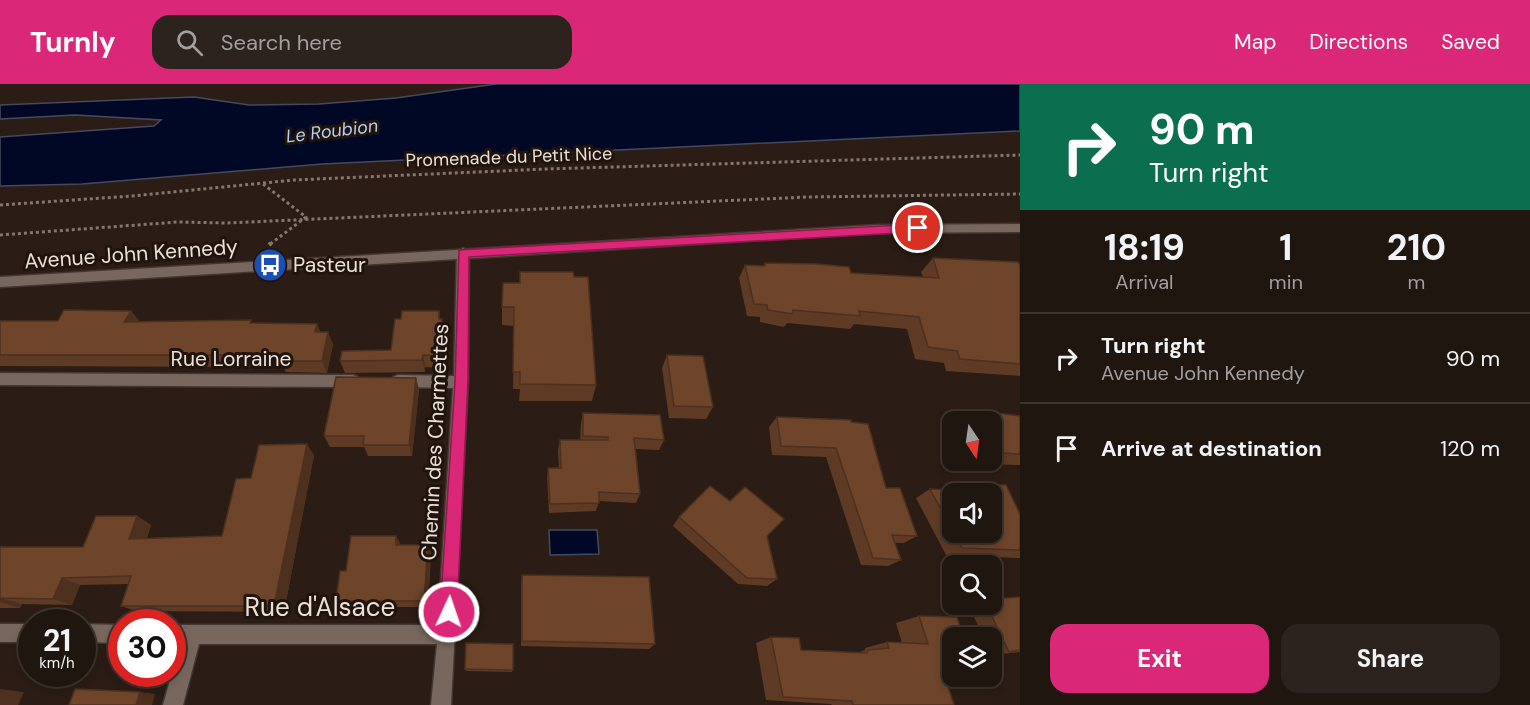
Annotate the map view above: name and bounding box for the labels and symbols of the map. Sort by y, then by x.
water label: Le Roubion [285,113,379,149]
street label: Promenade du Petit Nice [405,141,613,173]
pin [892,202,943,253]
street label: Avenue John Kennedy [23,233,239,275]
bus stop icon: Pasteur [252,247,288,283]
place label: Pasteur [293,251,366,279]
street label: Chemin des Charmettes [415,323,455,561]
street label: Rue Lorraine [170,345,292,373]
north arrow [942,411,1002,471]
position arrow [417,580,481,644]
street label: Rue d'Alsace [245,590,395,624]
speed limit sign: 30 [108,609,186,687]

